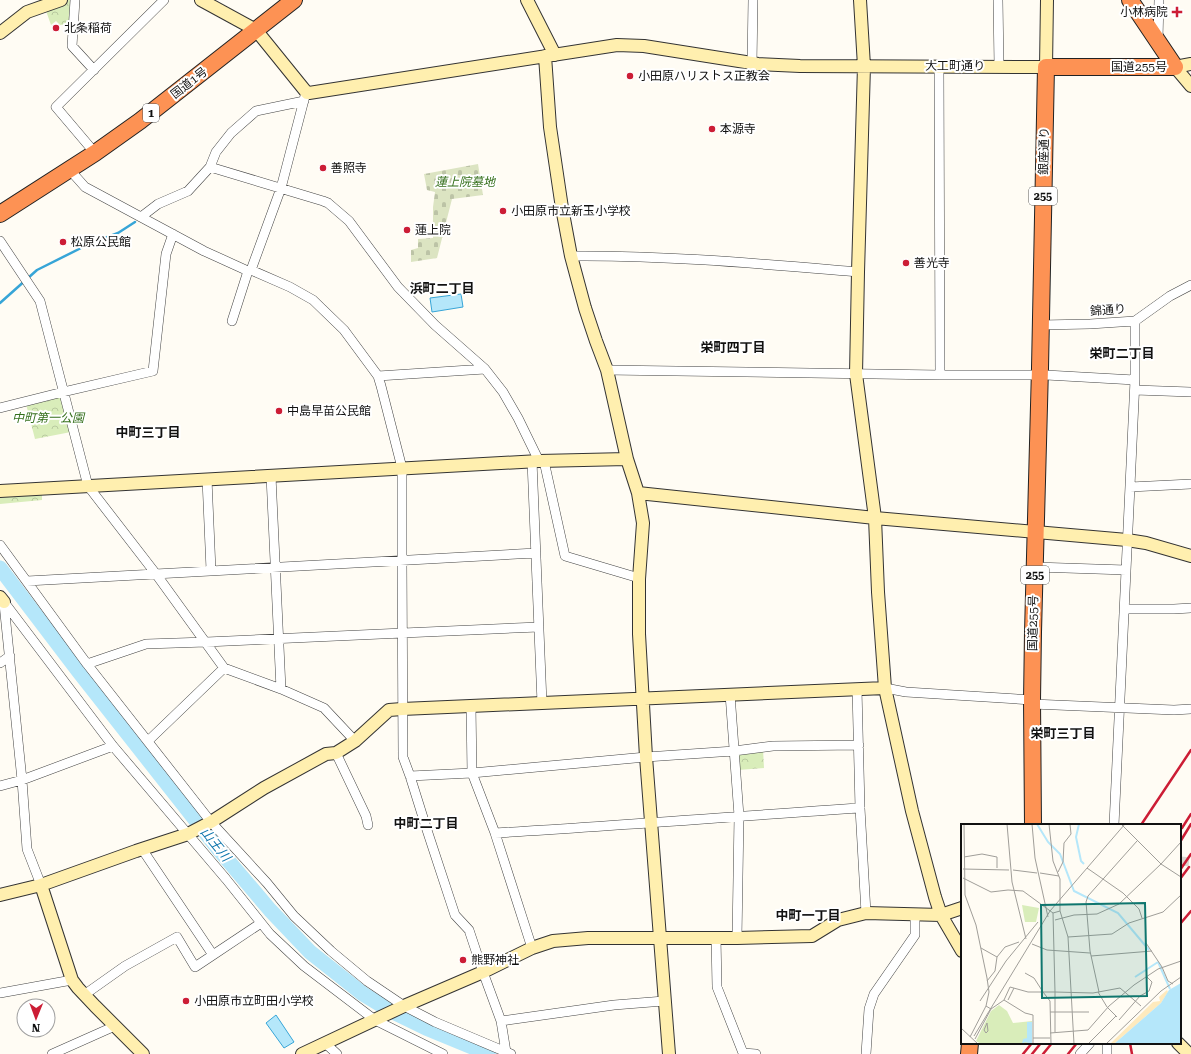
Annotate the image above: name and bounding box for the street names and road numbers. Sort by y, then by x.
street label: 大工町通り [925,59,985,73]
street label: 国道255号 [1111,60,1167,74]
street label: 国道1号 [168,64,210,102]
road number: 1 [143,104,159,122]
street label: 銀座通り [1037,127,1051,175]
road number: 255 [1029,187,1057,205]
street label: 錦通り [1090,302,1126,318]
road number: 255 [1021,566,1049,584]
street label: 国道255号 [1026,595,1040,651]

